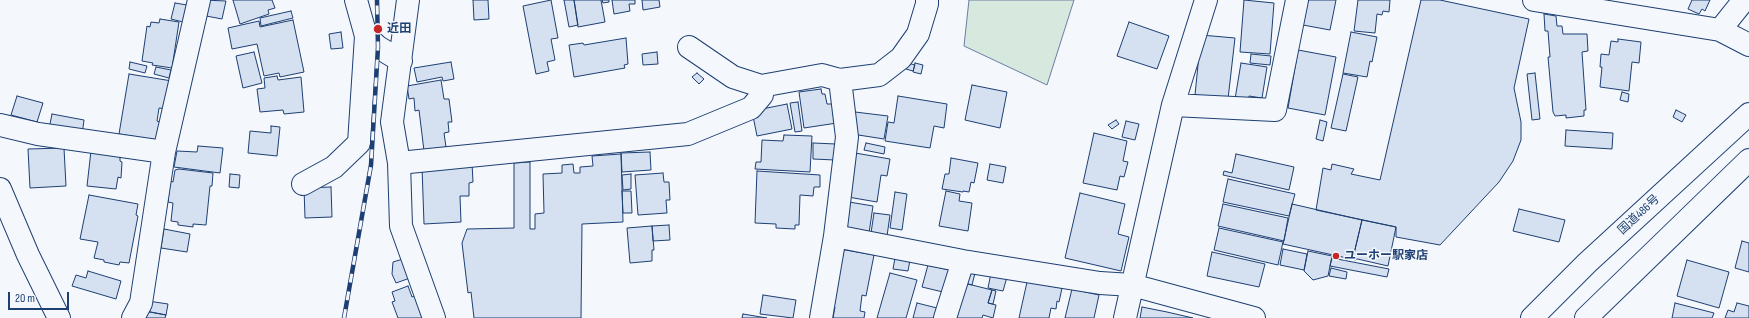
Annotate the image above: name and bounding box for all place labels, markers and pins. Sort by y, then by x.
place label: 近田 [387,22,411,36]
marker: 近田 [372,23,384,35]
place label: ユーホー駅家店 [1344,249,1428,263]
marker: ユーホー駅家店 [1331,251,1341,261]

